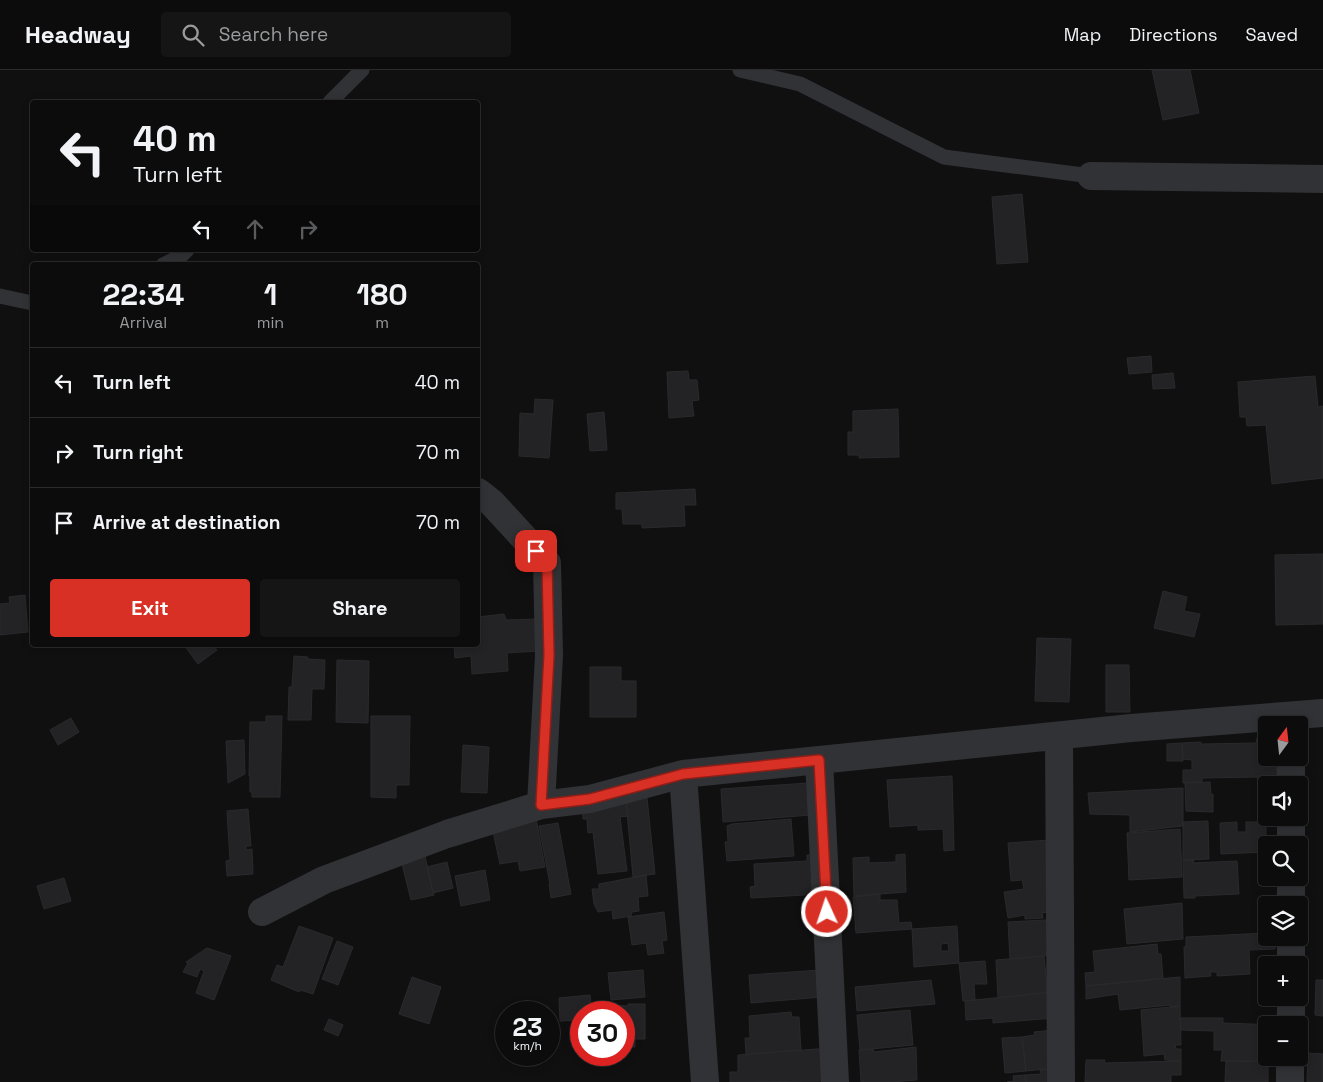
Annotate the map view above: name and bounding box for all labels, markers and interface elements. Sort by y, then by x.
search box [161,12,511,57]
text: Headway [25,19,131,50]
icon: search [179,21,207,49]
text: Search here [219,22,328,47]
text: Map [1064,23,1101,46]
text: Directions [1129,23,1218,46]
text: Saved [1246,23,1298,46]
text: 40 m [133,117,217,161]
icon: left [50,120,115,185]
text: Turn left [133,160,223,188]
icon: left [188,215,216,243]
icon: ahead [241,215,269,243]
icon: right [294,215,322,243]
text: 22:34 [102,275,184,314]
text: 1 [264,275,277,314]
text: 180 [357,275,408,314]
text: Arrival [120,312,167,333]
text: min [257,312,284,333]
text: m [375,312,389,333]
icon: left [50,369,78,397]
text: Turn left [93,370,171,395]
text: 40 m [415,370,460,395]
icon: right [50,439,78,467]
text: Turn right [93,440,183,465]
text: 70 m [416,440,460,465]
icon: arrive [50,509,78,537]
text: Arrive at destination [93,510,281,535]
text: 70 m [416,510,460,535]
pin [515,530,557,572]
icon: arrive [522,537,550,565]
button: Exit [50,579,250,637]
button: Share [260,579,460,637]
north arrow [1258,716,1308,766]
map controls [1258,716,1308,1066]
button: sound [1258,776,1308,826]
button: search [1258,836,1308,886]
position arrow [800,885,852,937]
button: layers [1258,896,1308,946]
button: + [1258,956,1308,1006]
speed limit sign: 30 [570,1001,635,1066]
text: 23 [512,1011,543,1043]
button: − [1258,1016,1308,1066]
text: km/h [513,1038,542,1054]

